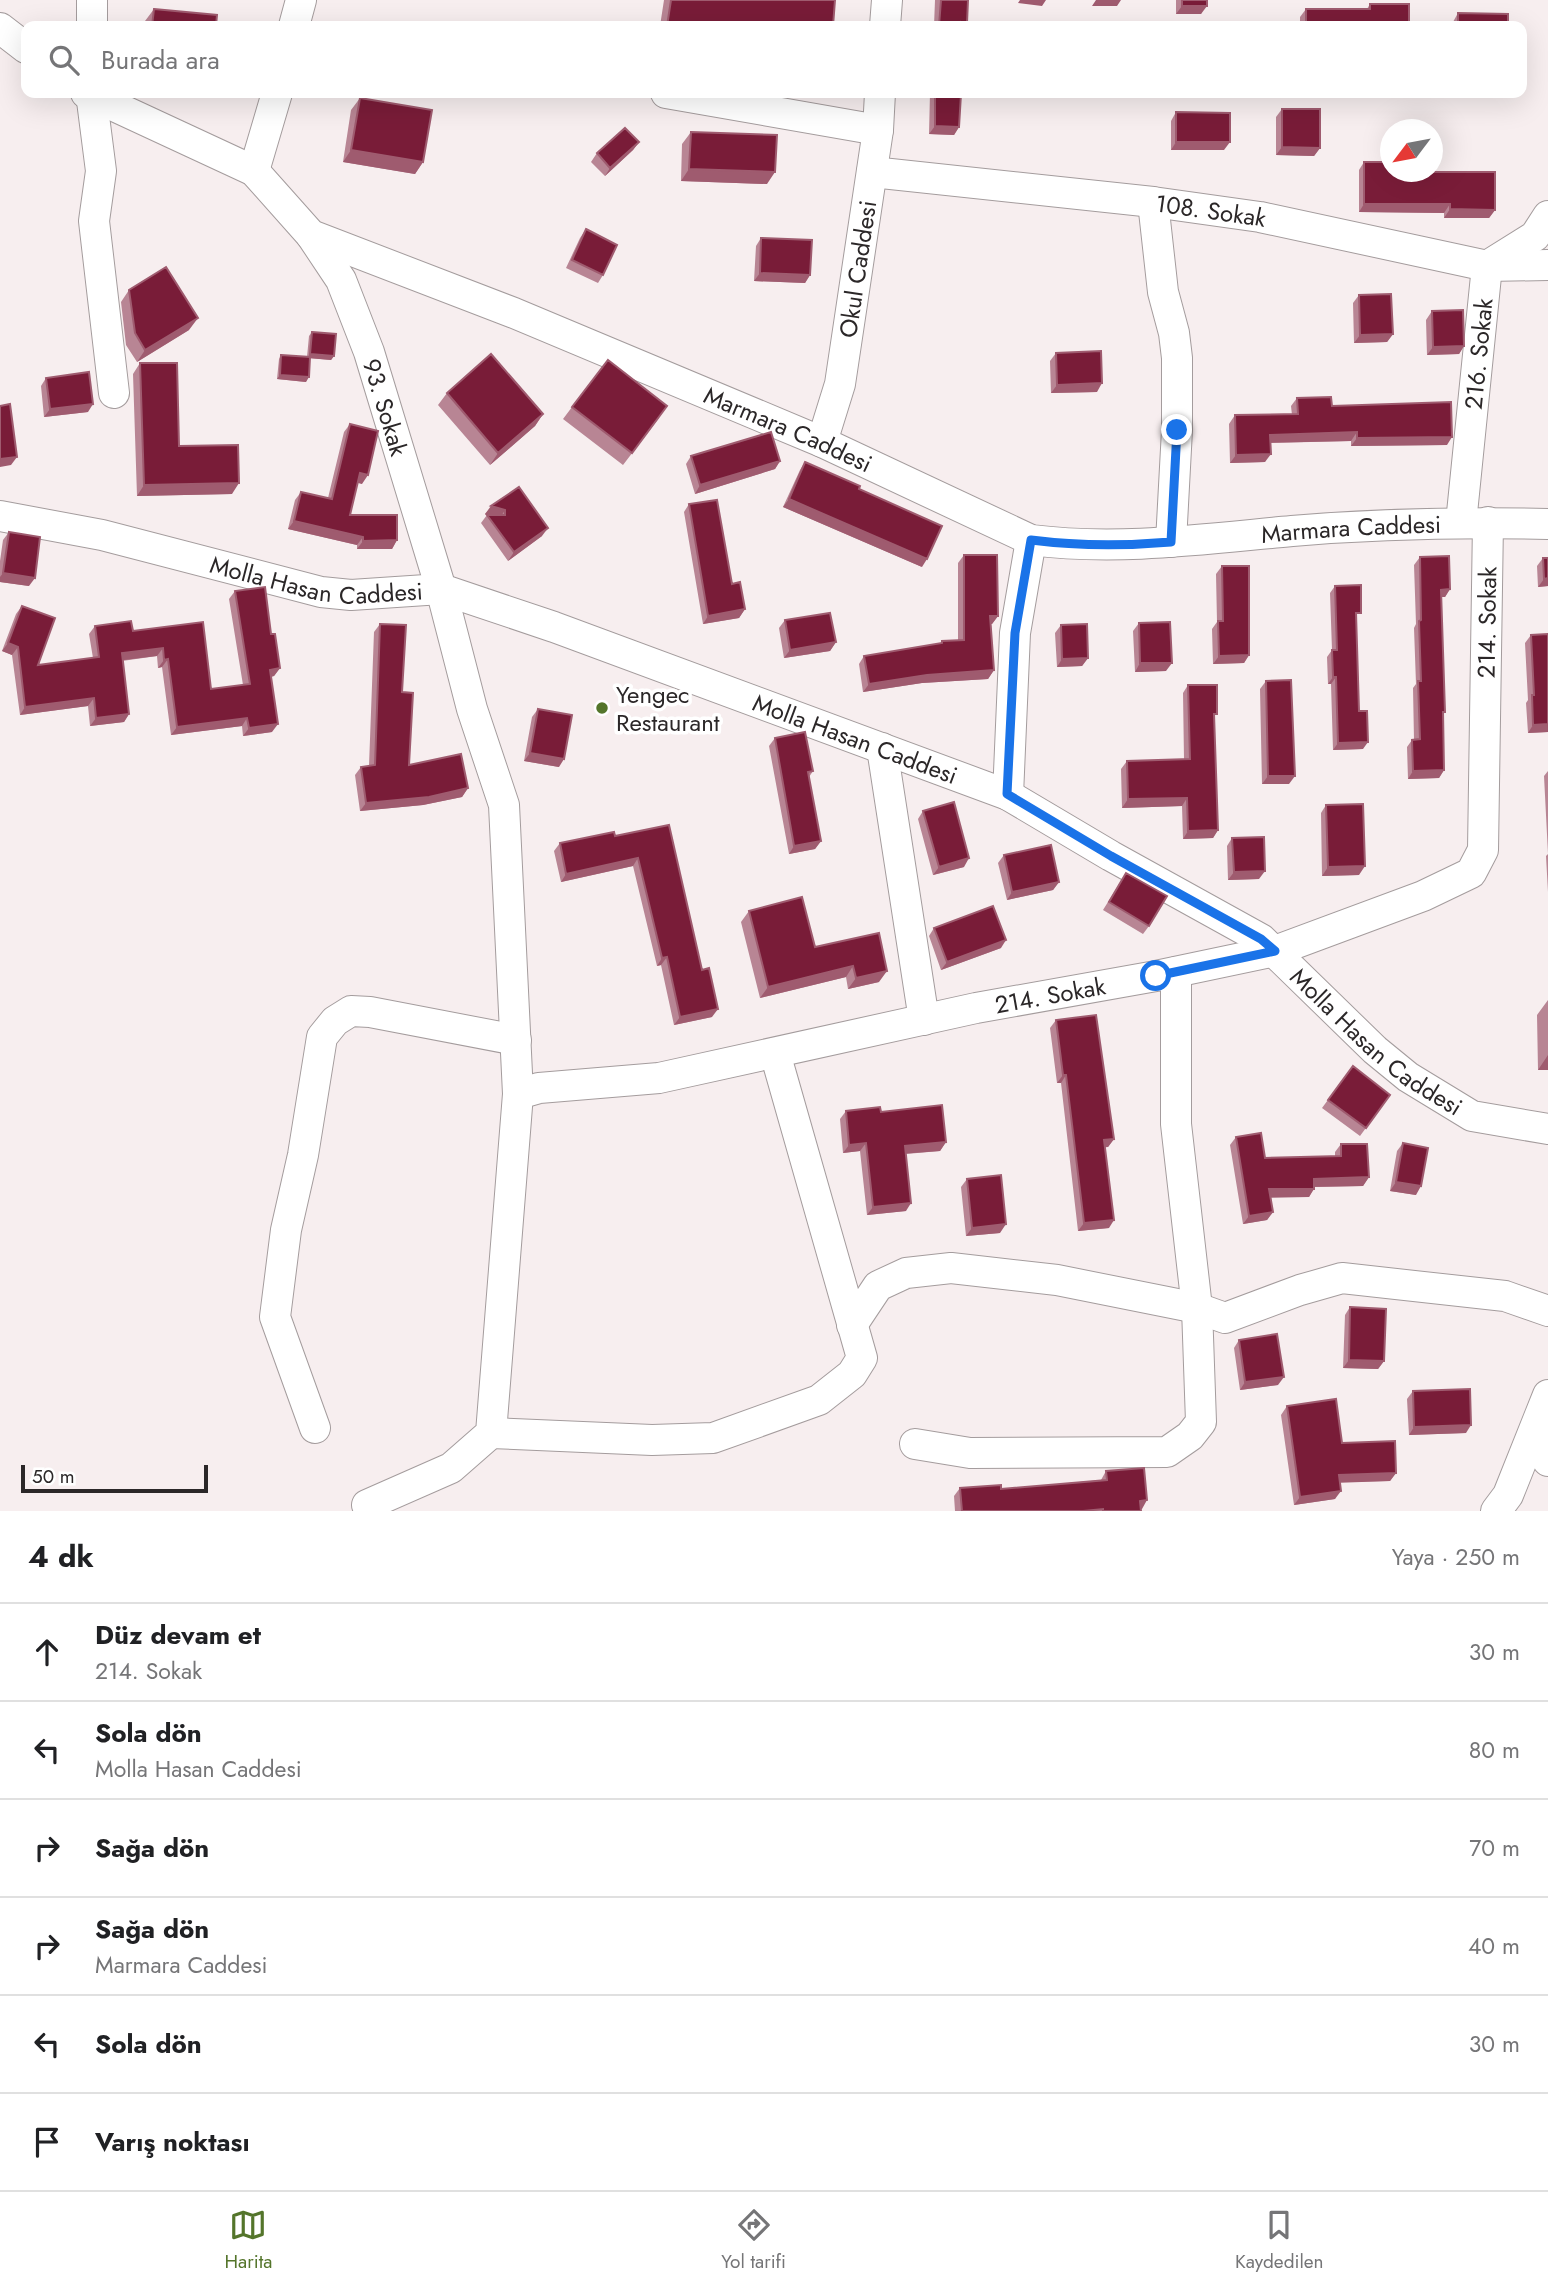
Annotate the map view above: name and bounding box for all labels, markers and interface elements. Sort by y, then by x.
search box [21,21,1527,98]
icon: search [45,41,83,79]
text: Burada ara [101,41,220,79]
north arrow [1380,119,1443,182]
street label: 108. Sokak [1153,185,1270,235]
street label: Okul Caddesi [830,198,885,340]
street label: 216. Sokak [1455,296,1501,411]
street label: 93. Sokak [354,354,417,460]
street label: Marmara Caddesi [699,377,878,481]
route end [1161,414,1192,445]
street label: Marmara Caddesi [1259,506,1441,551]
street label: Molla Hasan Caddesi [206,546,424,613]
street label: 214. Sokak [1468,566,1505,679]
place label: Yengec Restaurant [616,677,720,740]
street label: Molla Hasan Caddesi [748,685,963,792]
marker: Yengec Restaurant [594,700,610,716]
street label: Molla Hasan Caddesi [1283,959,1469,1124]
route start [1140,960,1171,991]
street label: 214. Sokak [992,968,1108,1022]
scale bar [21,1462,208,1494]
text: 50 m [32,1463,75,1490]
text: 4 dk [28,1535,94,1578]
text: Yaya · 250 m [1392,1540,1520,1574]
text: Düz devam et [95,1616,261,1654]
icon: ahead [28,1633,66,1671]
text: 30 m [1469,1635,1520,1669]
text: 214. Sokak [95,1654,202,1688]
text: Sola dön [95,1714,202,1752]
icon: left [28,1731,66,1769]
text: 80 m [1469,1733,1520,1767]
text: Molla Hasan Caddesi [95,1752,302,1786]
icon: right [28,1829,66,1867]
text: Sağa dön [95,1829,209,1867]
text: 70 m [1469,1831,1520,1865]
text: Sağa dön [95,1910,209,1948]
icon: right [28,1927,66,1965]
text: 40 m [1468,1929,1520,1963]
text: Marmara Caddesi [95,1948,268,1982]
icon: left [28,2025,66,2063]
text: Sola dön [95,2025,202,2063]
text: 30 m [1469,2027,1520,2061]
icon: arrive [28,2123,66,2161]
text: Varış noktası [95,2123,250,2161]
tab: Harita [224,2206,272,2275]
tab: Yol tarifi [721,2206,786,2275]
tab: Kaydedilen [1235,2206,1324,2275]

